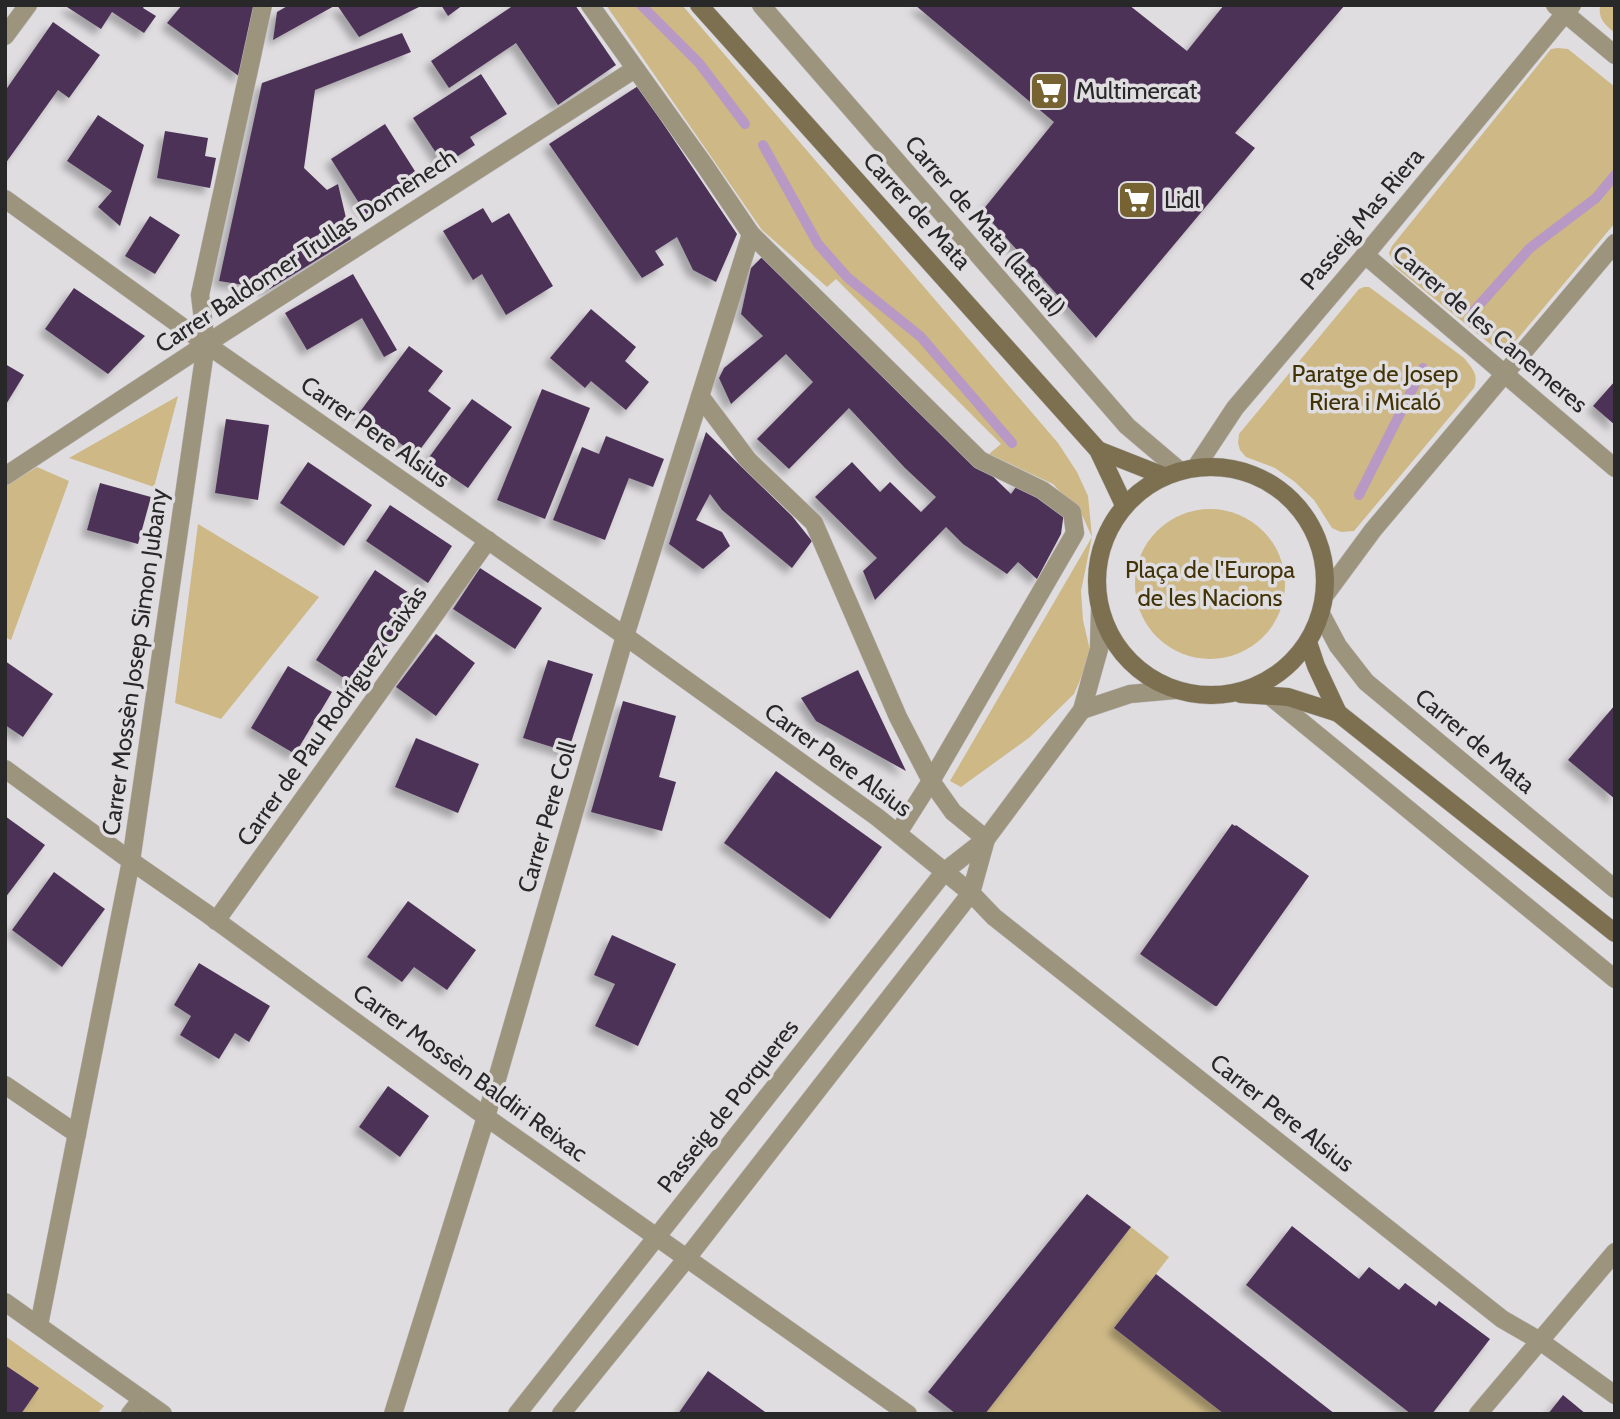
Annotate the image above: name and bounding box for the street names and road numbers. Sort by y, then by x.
street label: Carrer de Mata (lateral) [899,129,1072,322]
street label: Passeig Mas Riera [1294,141,1430,296]
street label: Carrer Baldomer Trullas Domènech [150,142,462,359]
street label: Carrer de Mata [857,146,978,276]
street label: Carrer de les Canemeres [1387,239,1594,419]
street label: Carrer Pere Alsius [295,370,455,494]
street label: Carrer Mossèn Josep Simon Jubany [96,486,173,837]
street label: Carrer de Pau Rodríguez Caixàs [230,580,433,851]
street label: Carrer de Mata [1409,682,1542,799]
street label: Carrer Pere Alsius [759,696,918,823]
street label: Carrer Pere Coll [511,738,582,896]
street label: Carrer Mossèn Baldiri Reixac [347,978,593,1167]
street label: Passeig de Porqueres [651,1013,804,1198]
street label: Carrer Pere Alsius [1204,1047,1360,1178]

